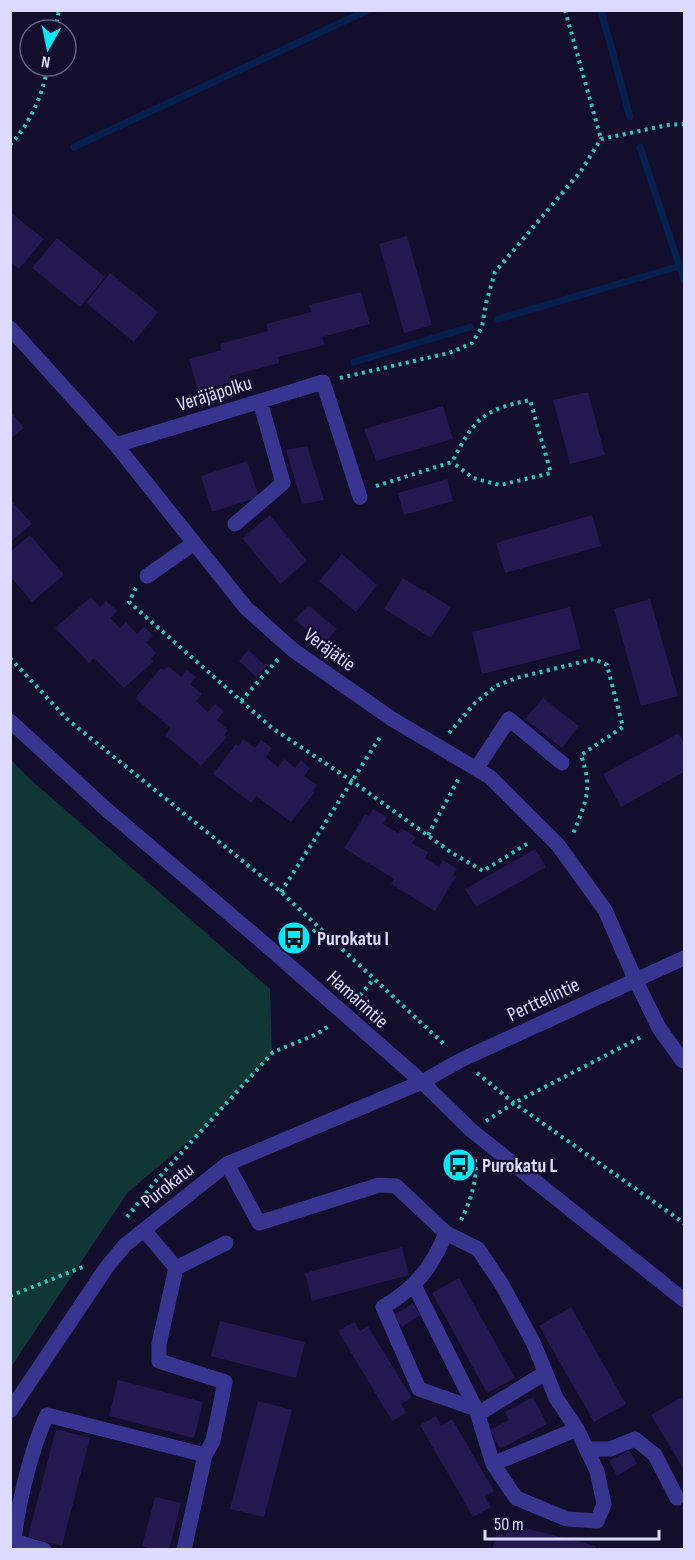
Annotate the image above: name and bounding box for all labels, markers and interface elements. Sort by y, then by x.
north arrow [18,18,78,78]
text: N [40,51,52,71]
street label: Veräjäpolku [174,371,255,417]
street label: Veräjätie [299,623,360,677]
bus stop icon: Purokatu I [276,920,312,956]
place label: Purokatu I [317,927,389,951]
street label: Hamarintie [322,966,393,1034]
street label: Perttelintie [503,973,583,1027]
bus stop icon: Purokatu L [441,1147,477,1183]
place label: Purokatu L [482,1154,557,1178]
street label: Purokatu [136,1158,199,1214]
scale bar [485,1503,659,1541]
text: 50 m [494,1514,524,1535]

